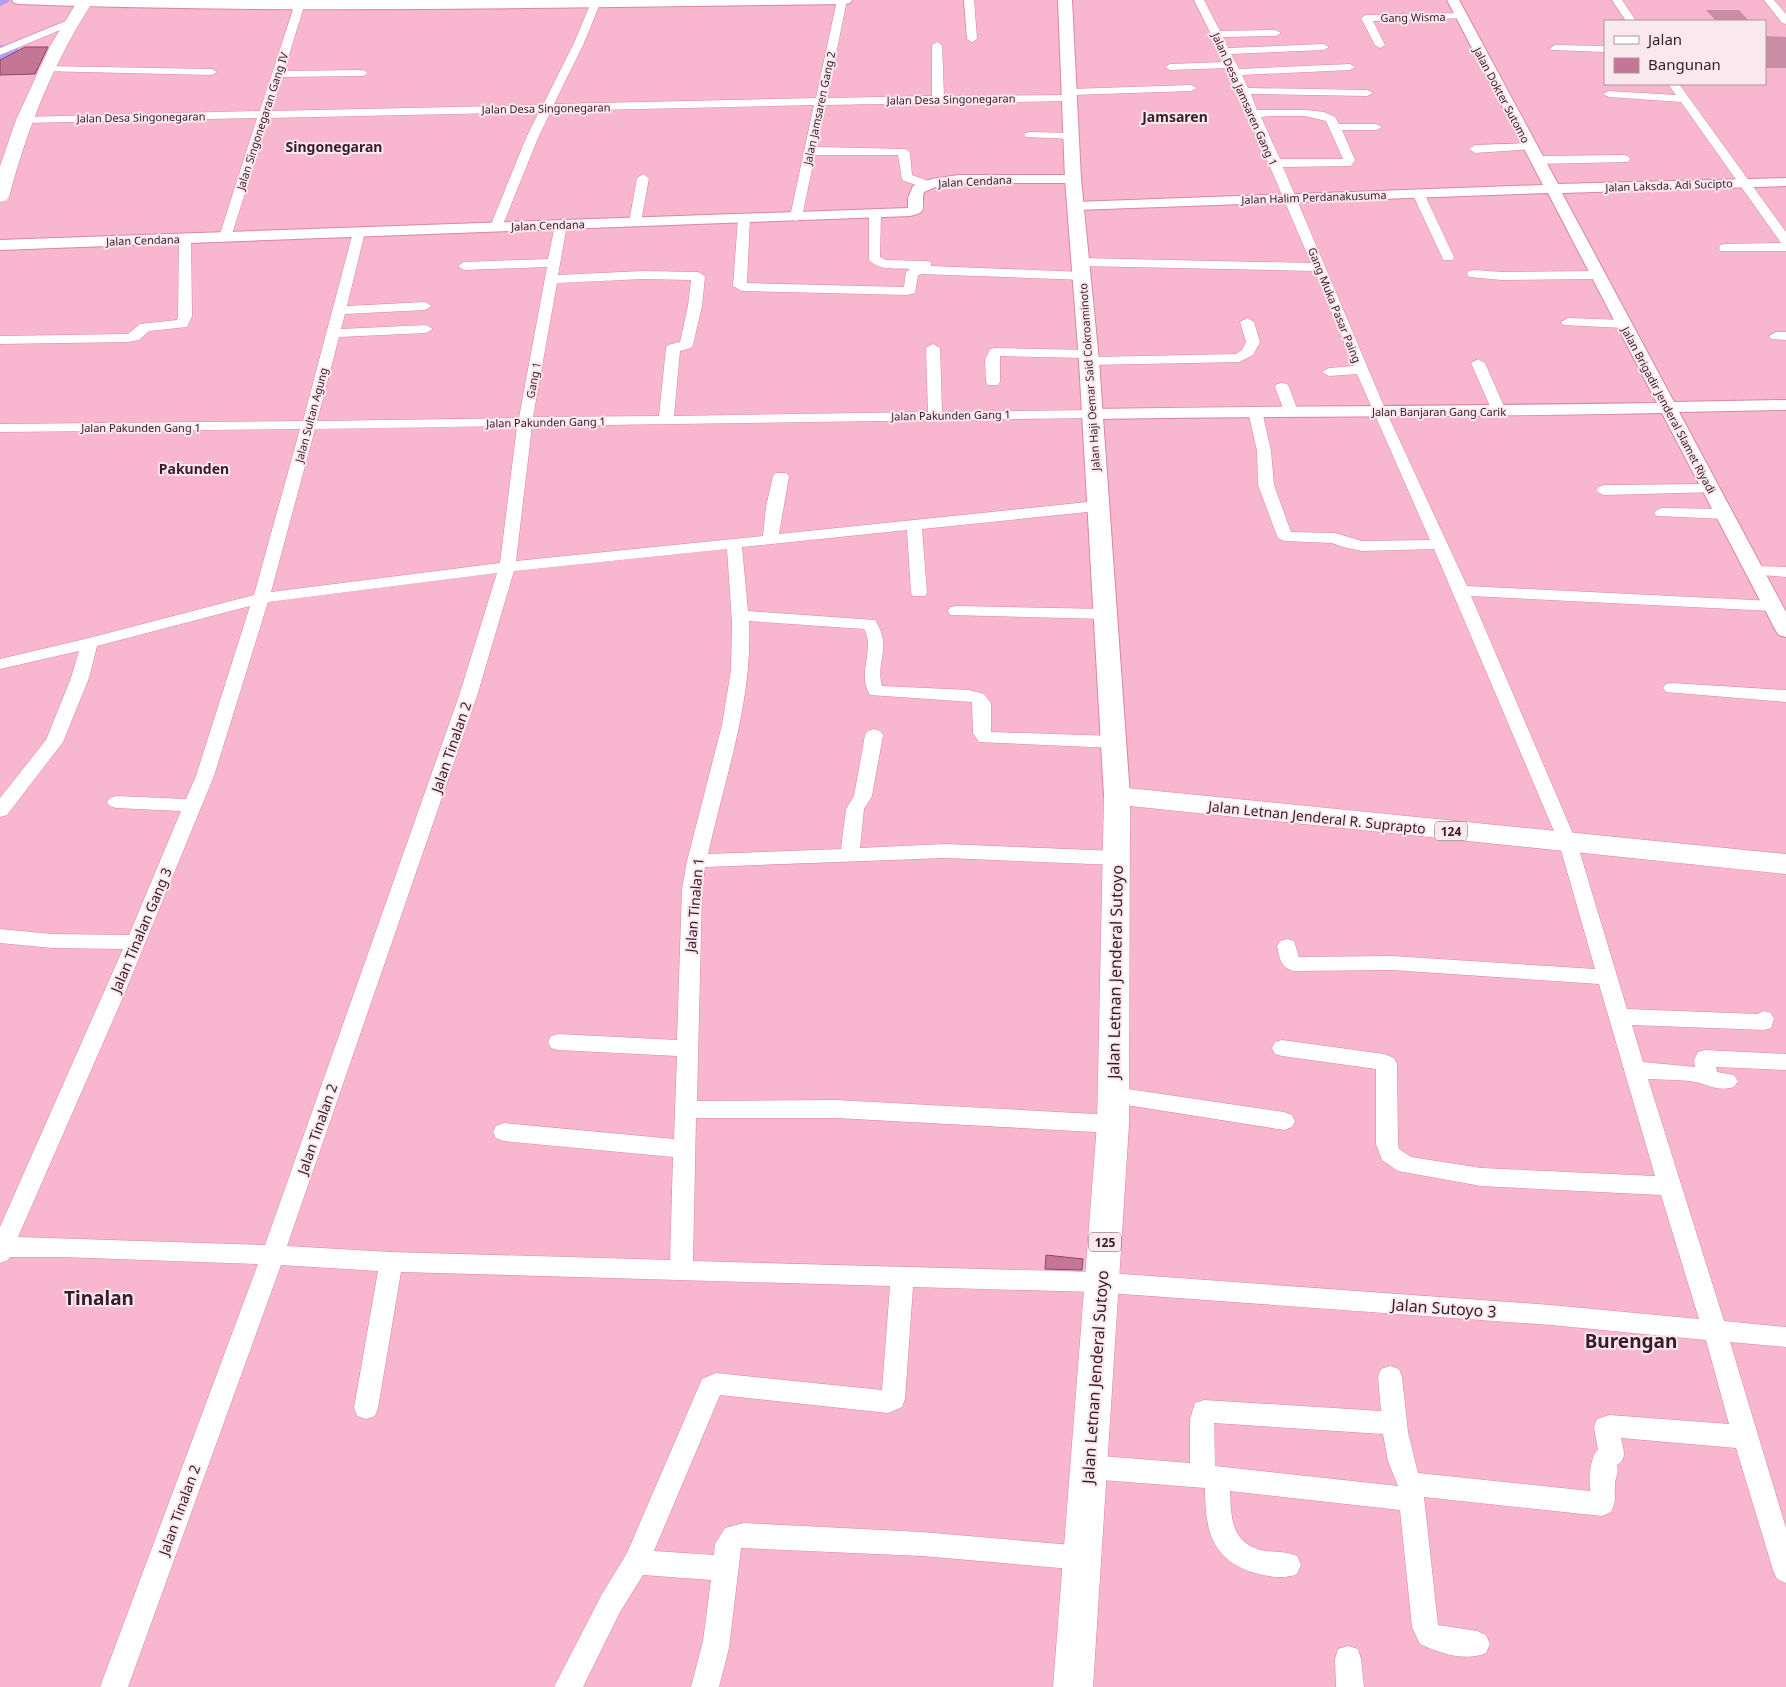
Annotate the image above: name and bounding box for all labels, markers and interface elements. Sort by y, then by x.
street label: Gang Wisma [1380,9,1446,25]
legend [1604,20,1766,85]
street label: Jalan Desa Jamsaren Gang 1 [1208,29,1281,168]
text: Jalan [1646,29,1682,49]
street label: Jalan Dokter Sutomo [1470,44,1534,146]
street label: Jalan Singonegaran Gang IV [232,50,291,193]
street label: Jalan Jamsaren Gang 2 [799,50,838,167]
text: Bangunan [1648,54,1721,74]
street label: Jalan Desa Singonegaran [886,90,1015,108]
street label: Jalan Desa Singonegaran [481,99,610,117]
district label: Jamsaren [1140,107,1208,126]
street label: Jalan Desa Singonegaran [76,108,205,126]
district label: Singonegaran [286,137,382,156]
street label: Jalan Cendana [937,172,1012,190]
street label: Jalan Laksda. Adi Sucipto [1604,175,1733,195]
street label: Jalan Halim Perdanakusuma [1240,187,1387,207]
street label: Jalan Cendana [510,216,585,234]
street label: Jalan Cendana [105,231,180,249]
street label: Gang Muka Pasar Paing [1305,245,1365,365]
street label: Jalan Haji Oemar Said Cokroaminoto [1075,282,1103,472]
street label: Jalan Brigadir Jenderal Slamet Riyadi [1618,323,1719,496]
street label: Gang 1 [522,360,544,400]
street label: Jalan Sultan Agung [291,366,331,465]
street label: Jalan Banjaran Gang Carik [1371,404,1506,419]
street label: Jalan Pakunden Gang 1 [890,406,1011,424]
street label: Jalan Pakunden Gang 1 [485,413,606,431]
street label: Jalan Pakunden Gang 1 [80,420,201,435]
district label: Pakunden [159,459,229,478]
street label: Jalan Tinalan 2 [426,699,475,797]
street label: Jalan Letnan Jenderal R. Suprapto [1205,796,1427,838]
road number: 124 [1435,821,1467,840]
street label: Jalan Tinalan 1 [680,857,708,955]
street label: Jalan Tinalan Gang 3 [105,865,176,997]
street label: Jalan Letnan Jenderal Sutoyo [1102,865,1128,1081]
street label: Jalan Tinalan 2 [292,1081,341,1179]
road number: 125 [1089,1232,1121,1252]
street label: Jalan Letnan Jenderal Sutoyo [1076,1270,1113,1486]
district label: Tinalan [64,1285,134,1311]
street label: Jalan Sutoyo 3 [1389,1293,1497,1323]
district label: Burengan [1585,1328,1677,1354]
street label: Jalan Tinalan 2 [153,1462,204,1560]

